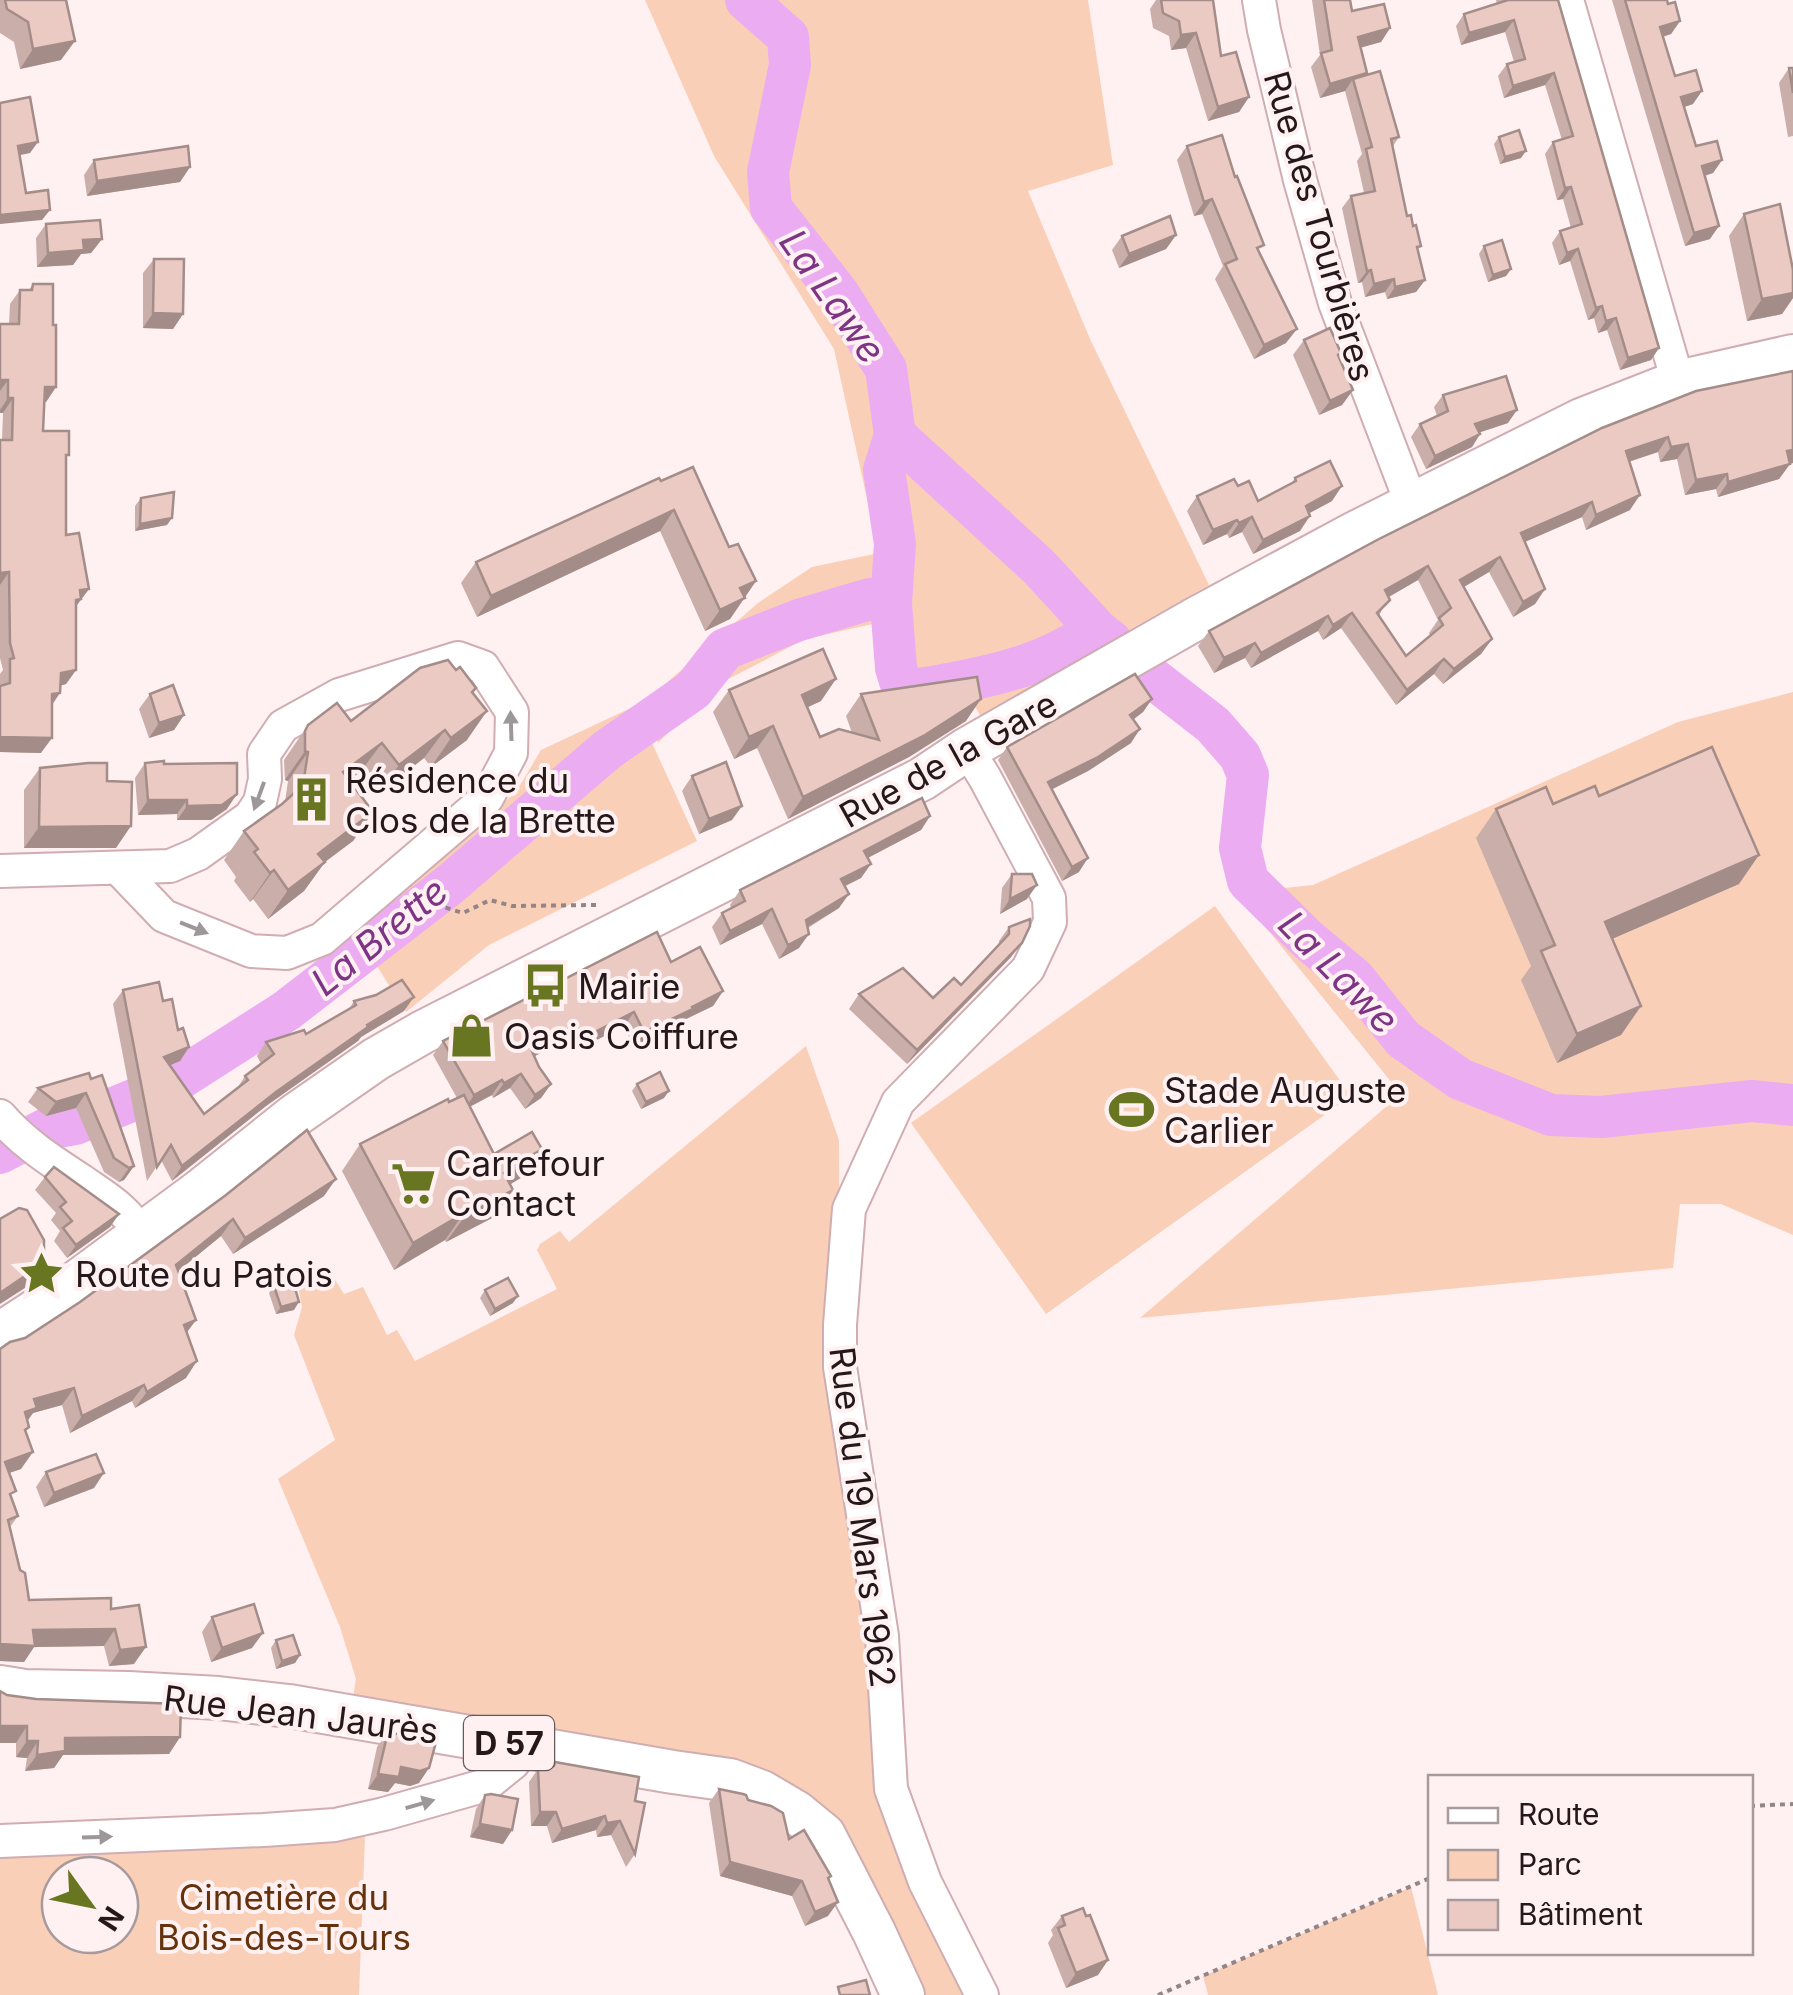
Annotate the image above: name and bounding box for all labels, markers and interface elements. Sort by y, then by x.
street label: Rue des Tourbières [1256,66,1384,386]
water label: La Lawe [770,220,896,372]
street label: Rue de la Gare [832,682,1064,836]
one-way arrow [502,710,518,741]
place label: Résidence du Clos de la Brette [345,759,616,841]
building icon: Résidence du Clos de la Brette [288,776,336,824]
one-way arrow [251,781,266,811]
water label: La Brette [302,867,456,1005]
water label: La Lawe [1269,901,1409,1043]
one-way arrow [180,921,210,937]
bus stop icon: Mairie [521,962,569,1010]
place label: Mairie [578,965,680,1007]
shop icon: Oasis Coiffure [447,1012,495,1060]
place label: Oasis Coiffure [504,1015,739,1057]
place label: Stade Auguste Carlier [1164,1069,1406,1151]
sports icon: Stade Auguste Carlier [1107,1086,1155,1134]
place label: Carrefour Contact [446,1142,605,1224]
supermarket icon: Carrefour Contact [389,1159,437,1207]
place icon: Route du Patois [18,1250,66,1298]
place label: Route du Patois [75,1253,333,1295]
street label: Rue du 19 Mars 1962 [821,1344,905,1690]
street label: Rue Jean Jaurès [161,1676,441,1752]
road number: D 57 [464,1716,554,1770]
legend [1428,1775,1753,1955]
one-way arrow [405,1796,435,1811]
text: Route [1518,1796,1600,1832]
one-way arrow [82,1829,114,1845]
text: Parc [1518,1846,1582,1882]
north arrow [40,1855,140,1955]
park label: Cimetière du Bois-des-Tours [157,1876,411,1958]
text: Bâtiment [1518,1896,1643,1932]
text: N [91,1900,131,1937]

